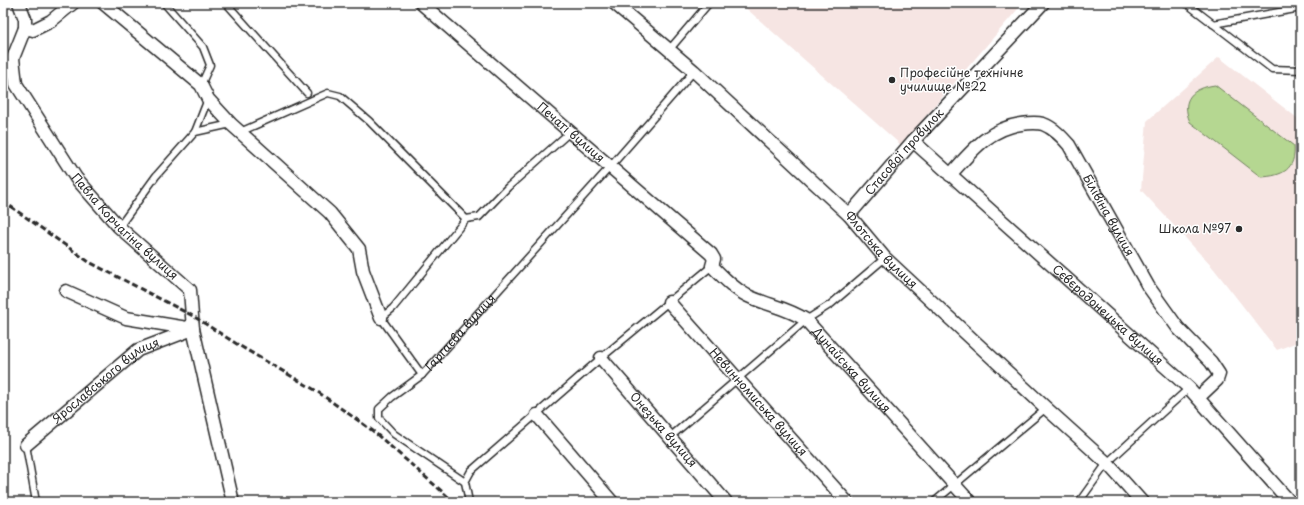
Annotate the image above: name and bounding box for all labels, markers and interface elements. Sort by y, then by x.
place label: Професійне технічне училище №22 [900,63,1023,95]
marker: Професійне технічне училище №22 [887,75,897,85]
street label: Печаті вулиця [534,97,609,166]
street label: Стасової провулок [860,103,948,199]
street label: Павла Корчагіна вулиця [68,169,183,284]
street label: Білівіна вулиця [1079,170,1140,259]
street label: Флотська вулиця [841,207,922,292]
place label: Школа №97 [1159,219,1231,237]
marker: Школа №97 [1234,224,1244,234]
street label: Сєвєродонецька вулиця [1049,260,1168,369]
street label: Гаргаєва вулиця [420,289,499,374]
street label: Дунайська вулиця [808,322,895,416]
street label: Ярославського вулиця [47,333,162,428]
street label: Невинномиська вулиця [706,343,812,460]
street label: Онезька вулиця [626,387,702,471]

